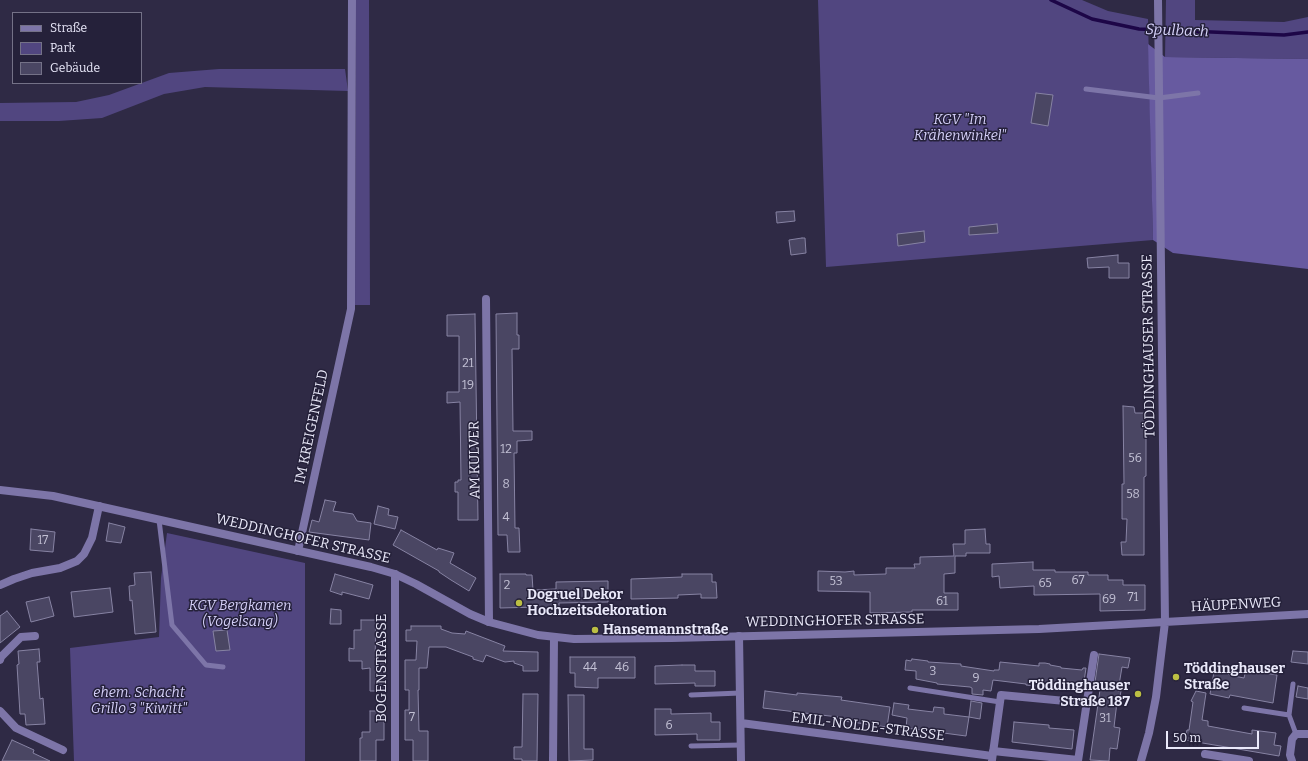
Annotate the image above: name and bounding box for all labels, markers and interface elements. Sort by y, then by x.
legend [12,12,142,84]
text: Straße [50,21,87,35]
water label: Spulbach [1145,21,1209,41]
text: Park [50,41,75,55]
text: Gebäude [50,61,100,75]
park label: KGV "Im Krähenwinkel" [914,112,1006,144]
street label: TÖDDINGHAUSER STRASSE [1139,254,1159,438]
house number: 21 [462,357,474,371]
street label: IM KREIGENFELD [292,368,332,486]
house number: 19 [462,379,474,393]
street label: AM KULVER [466,421,484,499]
house number: 12 [500,443,512,457]
house number: 56 [1128,452,1142,466]
house number: 8 [502,478,510,492]
house number: 58 [1126,488,1140,502]
street label: WEDDINGHOFER STRASSE [214,511,392,567]
house number: 4 [502,511,510,525]
house number: 17 [38,534,48,548]
house number: 67 [1072,574,1084,588]
house number: 53 [830,575,842,589]
house number: 65 [1038,577,1052,591]
house number: 2 [504,579,510,593]
place label: Dogruel Dekor Hochzeitsdekoration [527,587,667,620]
house number: 71 [1128,591,1138,605]
house number: 69 [1102,593,1116,607]
street label: HÄUPENWEG [1190,594,1282,616]
house number: 61 [936,595,948,609]
park label: KGV Bergkamen (Vogelsang) [188,598,292,630]
marker: Dogruel Dekor Hochzeitsdekoration [514,598,524,608]
street label: WEDDINGHOFER STRASSE [746,611,924,631]
street label: BOGENSTRASSE [374,614,390,722]
place label: Hansemannstraße [603,622,728,638]
marker: Hansemannstraße [590,625,600,635]
house number: 44 [583,661,597,675]
house number: 46 [615,661,629,675]
place label: Töddinghauser Straße [1184,661,1285,694]
house number: 3 [930,665,936,679]
house number: 9 [972,672,980,686]
marker: Töddinghauser Straße [1171,672,1181,682]
place label: Töddinghauser Straße 187 [1029,678,1130,710]
park label: ehem. Schacht Grillo 3 "Kiwitt" [91,685,187,718]
marker: Töddinghauser Straße 187 [1133,689,1143,699]
street label: EMIL-NOLDE-STRASSE [790,709,946,745]
house number: 7 [409,711,415,725]
house number: 31 [1099,712,1111,726]
house number: 6 [665,719,673,733]
scale bar [1168,723,1261,749]
text: 50 m [1173,731,1201,745]

